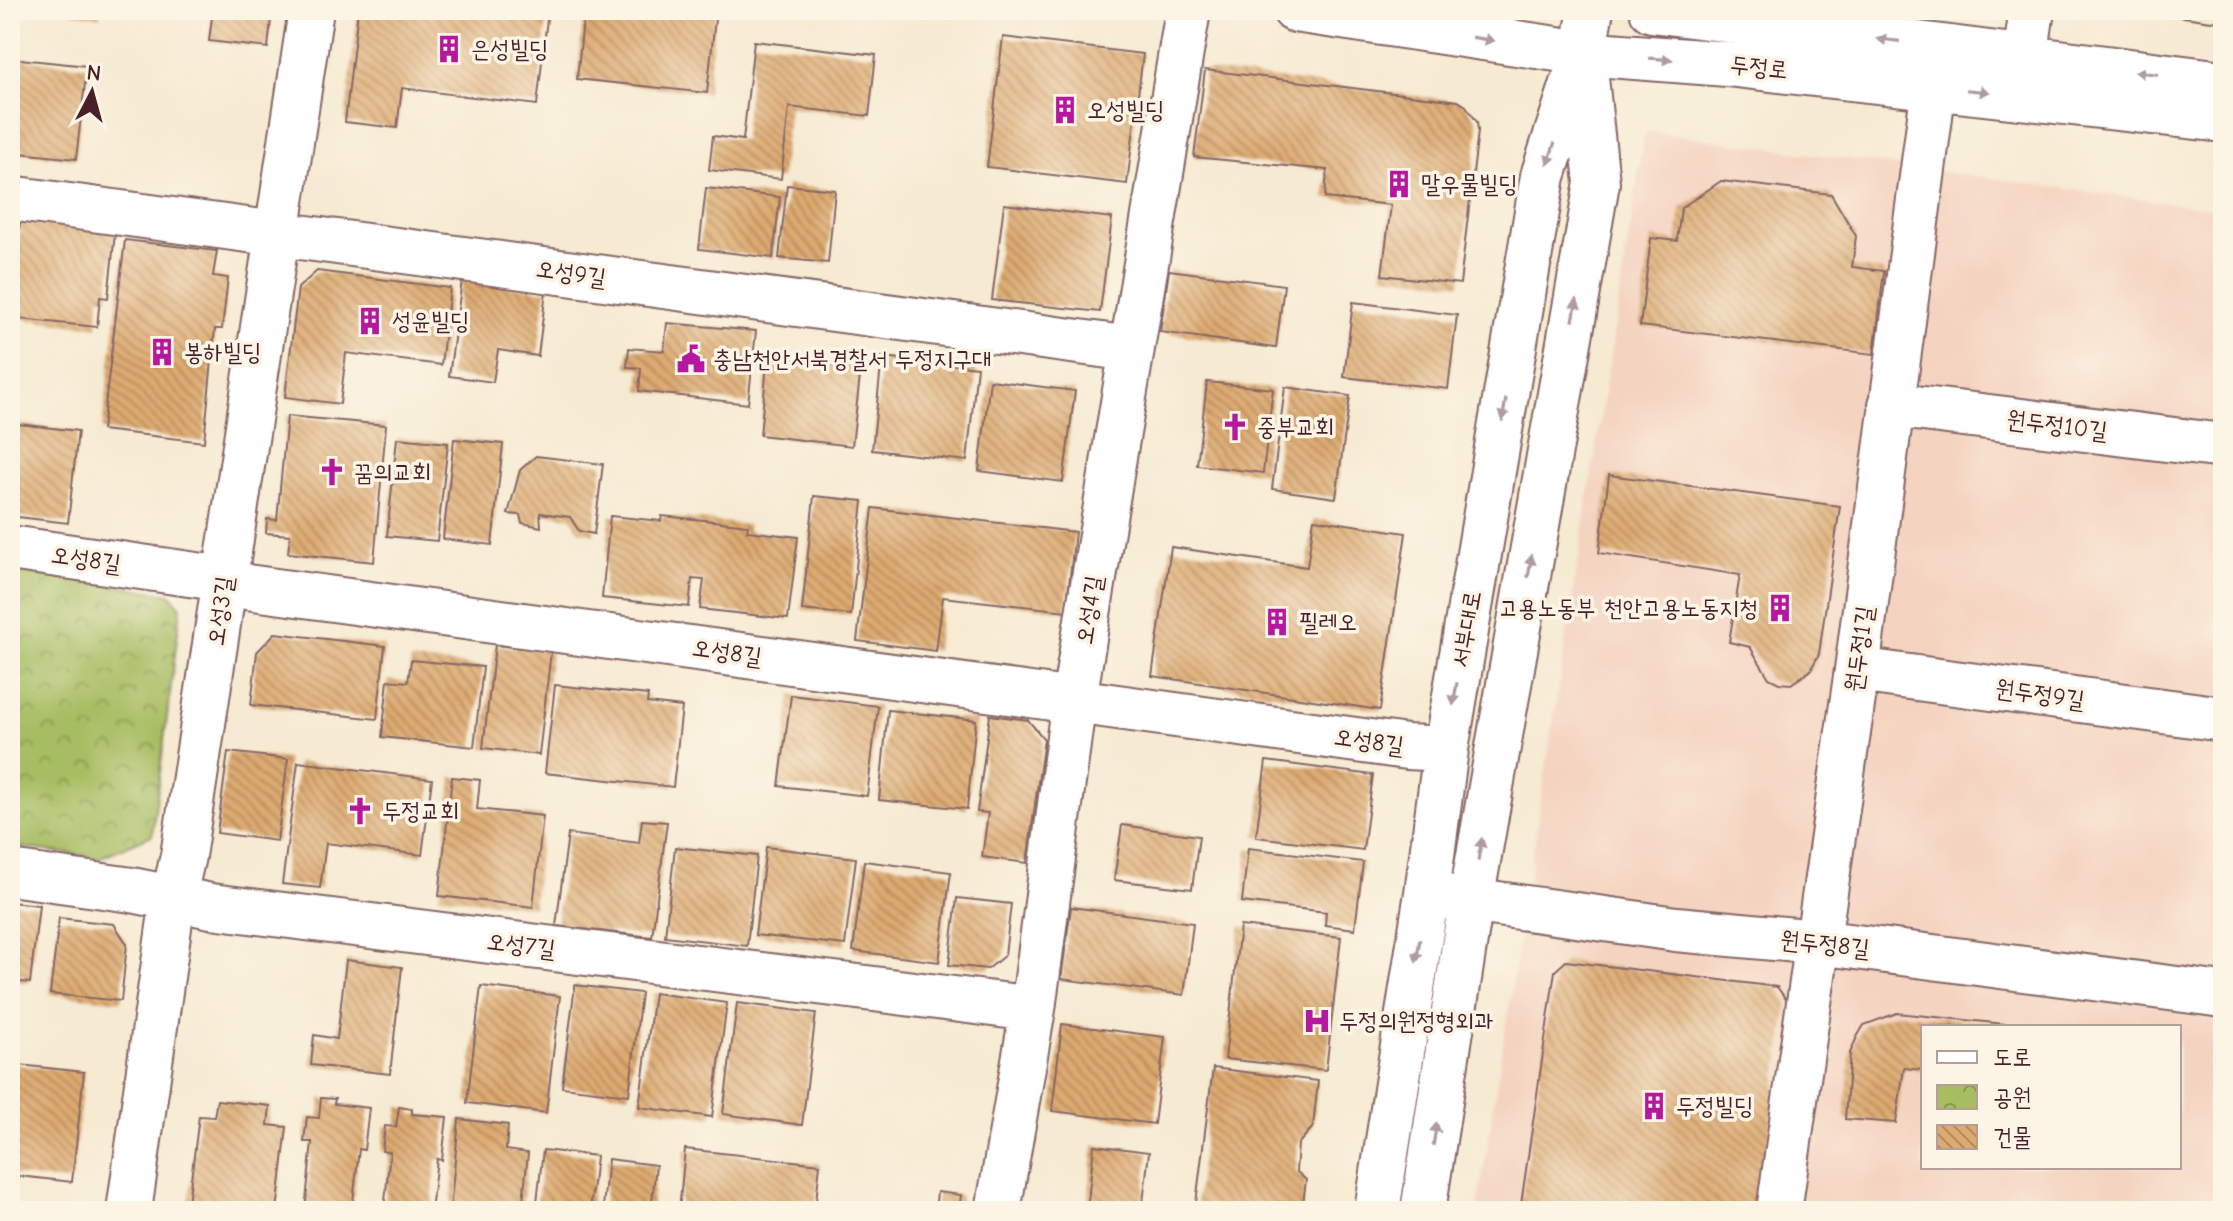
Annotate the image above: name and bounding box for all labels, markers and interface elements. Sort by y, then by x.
one-way arrow [1470,33,1495,46]
building icon: 은성빌딩 [434,34,464,64]
one-way arrow [1875,34,1900,47]
place label: 은성빌딩 [471,35,548,63]
street label: 두정로 [1729,50,1789,84]
north arrow [52,52,132,132]
one-way arrow [1649,53,1674,66]
text: N [85,59,102,87]
one-way arrow [2133,67,2158,80]
one-way arrow [1966,85,1991,98]
building icon: 오성빌딩 [1050,95,1080,125]
place label: 오성빌딩 [1087,96,1164,124]
one-way arrow [1544,143,1556,167]
building icon: 말우물빌딩 [1384,169,1414,199]
place label: 말우물빌딩 [1421,170,1518,198]
street label: 오성9길 [534,254,608,292]
one-way arrow [1569,297,1581,322]
building icon: 성윤빌딩 [355,306,385,336]
place label: 성윤빌딩 [392,307,469,335]
building icon: 봉하빌딩 [147,337,177,367]
place label: 봉하빌딩 [184,338,261,366]
public building icon: 충남천안서북경찰서 두정지구대 [676,344,706,374]
place label: 충남천안서북경찰서 두정지구대 [713,345,991,373]
one-way arrow [1497,397,1509,422]
street label: 원두정10길 [2005,405,2109,445]
church icon: 중부교회 [1220,412,1250,442]
place label: 중부교회 [1257,413,1334,441]
church icon: 꿈의교회 [317,457,347,487]
place label: 꿈의교회 [354,458,431,486]
street label: 오성8길 [49,540,123,578]
one-way arrow [1524,553,1536,578]
street label: 오성4길 [1070,573,1108,647]
street label: 오성3길 [201,574,239,648]
street label: 서부대로 [1446,589,1486,669]
building icon: 고용노동부 천안고용노동지청 [1765,593,1795,623]
place label: 고용노동부 천안고용노동지청 [1499,594,1758,622]
street label: 원두정1길 [1839,604,1879,694]
building icon: 필레오 [1262,607,1292,637]
place label: 필레오 [1299,608,1357,636]
street label: 오성8길 [690,633,764,671]
street label: 원두정9길 [1993,674,2087,714]
one-way arrow [1448,681,1461,706]
street label: 오성8길 [1332,722,1406,760]
church icon: 두정교회 [345,796,375,826]
place label: 두정교회 [382,797,459,825]
one-way arrow [1474,837,1486,862]
street label: 원두정8길 [1779,925,1871,963]
street label: 오성7길 [485,927,557,963]
one-way arrow [1411,939,1424,964]
hospital icon: 두정의원정형외과 [1302,1006,1332,1036]
place label: 두정의원정형외과 [1339,1007,1494,1035]
legend [1921,1025,2181,1169]
text: 도로 [1993,1043,2032,1071]
text: 공원 [1993,1083,2032,1111]
building icon: 두정빌딩 [1639,1091,1669,1121]
place label: 두정빌딩 [1676,1092,1753,1120]
one-way arrow [1429,1121,1442,1146]
text: 건물 [1993,1123,2032,1151]

